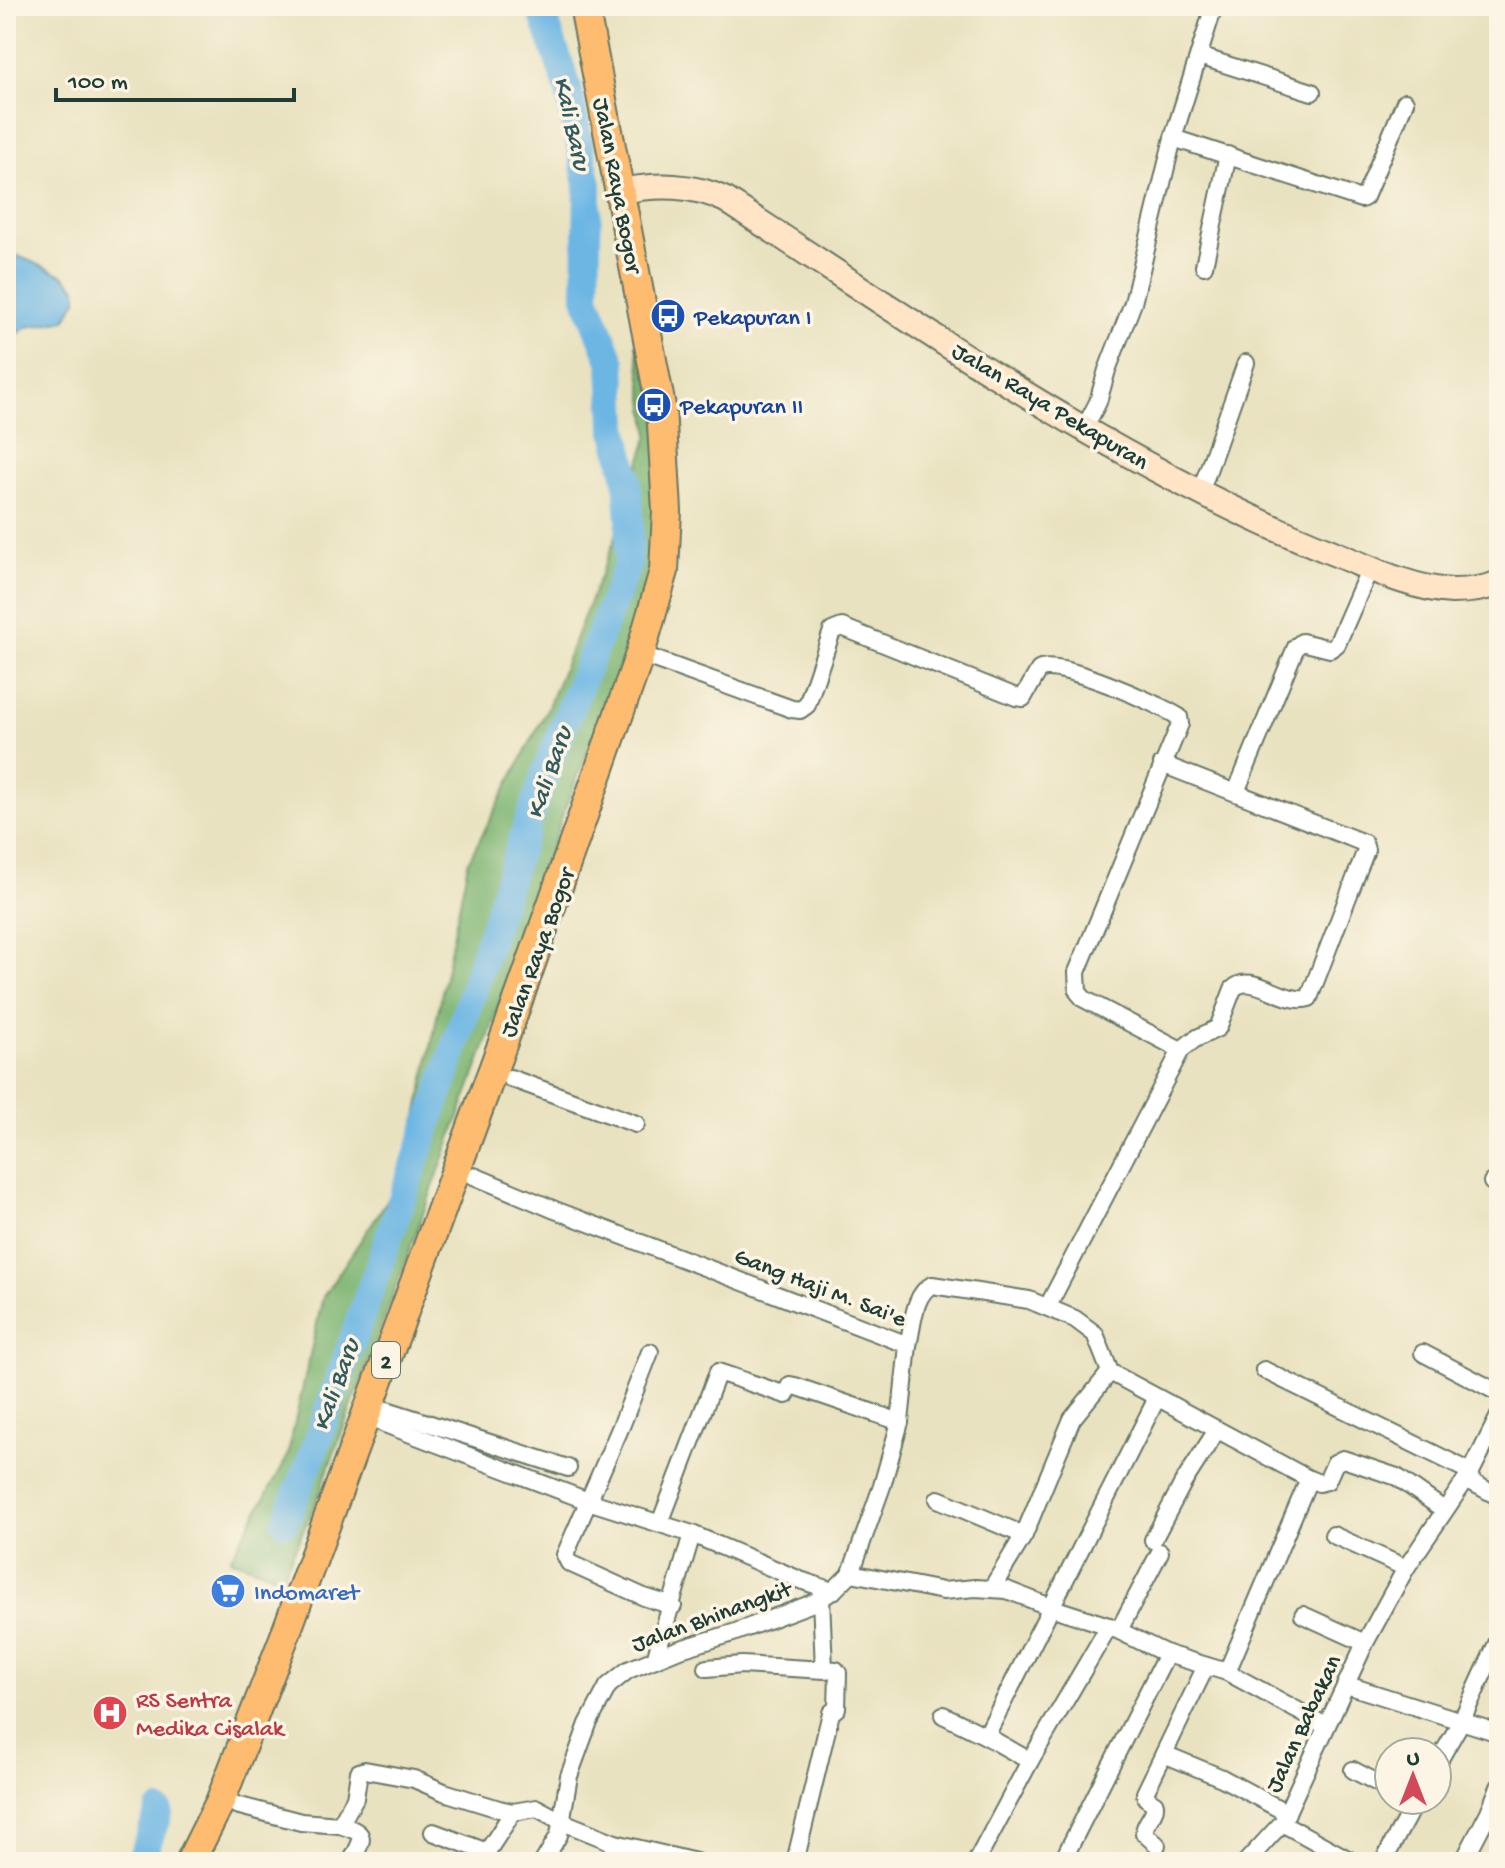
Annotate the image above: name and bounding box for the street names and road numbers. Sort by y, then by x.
street label: Jalan Raya Bogor [584,96,647,278]
street label: Jalan Raya Pekapuran [946,338,1153,479]
street label: Jalan Raya Bogor [495,862,584,1042]
street label: Gang Haji M. Sai'e [730,1243,911,1336]
road number: 2 [372,1342,400,1378]
street label: Jalan Bhinangkit [629,1575,798,1661]
street label: Jalan Babakan [1261,1650,1350,1798]

